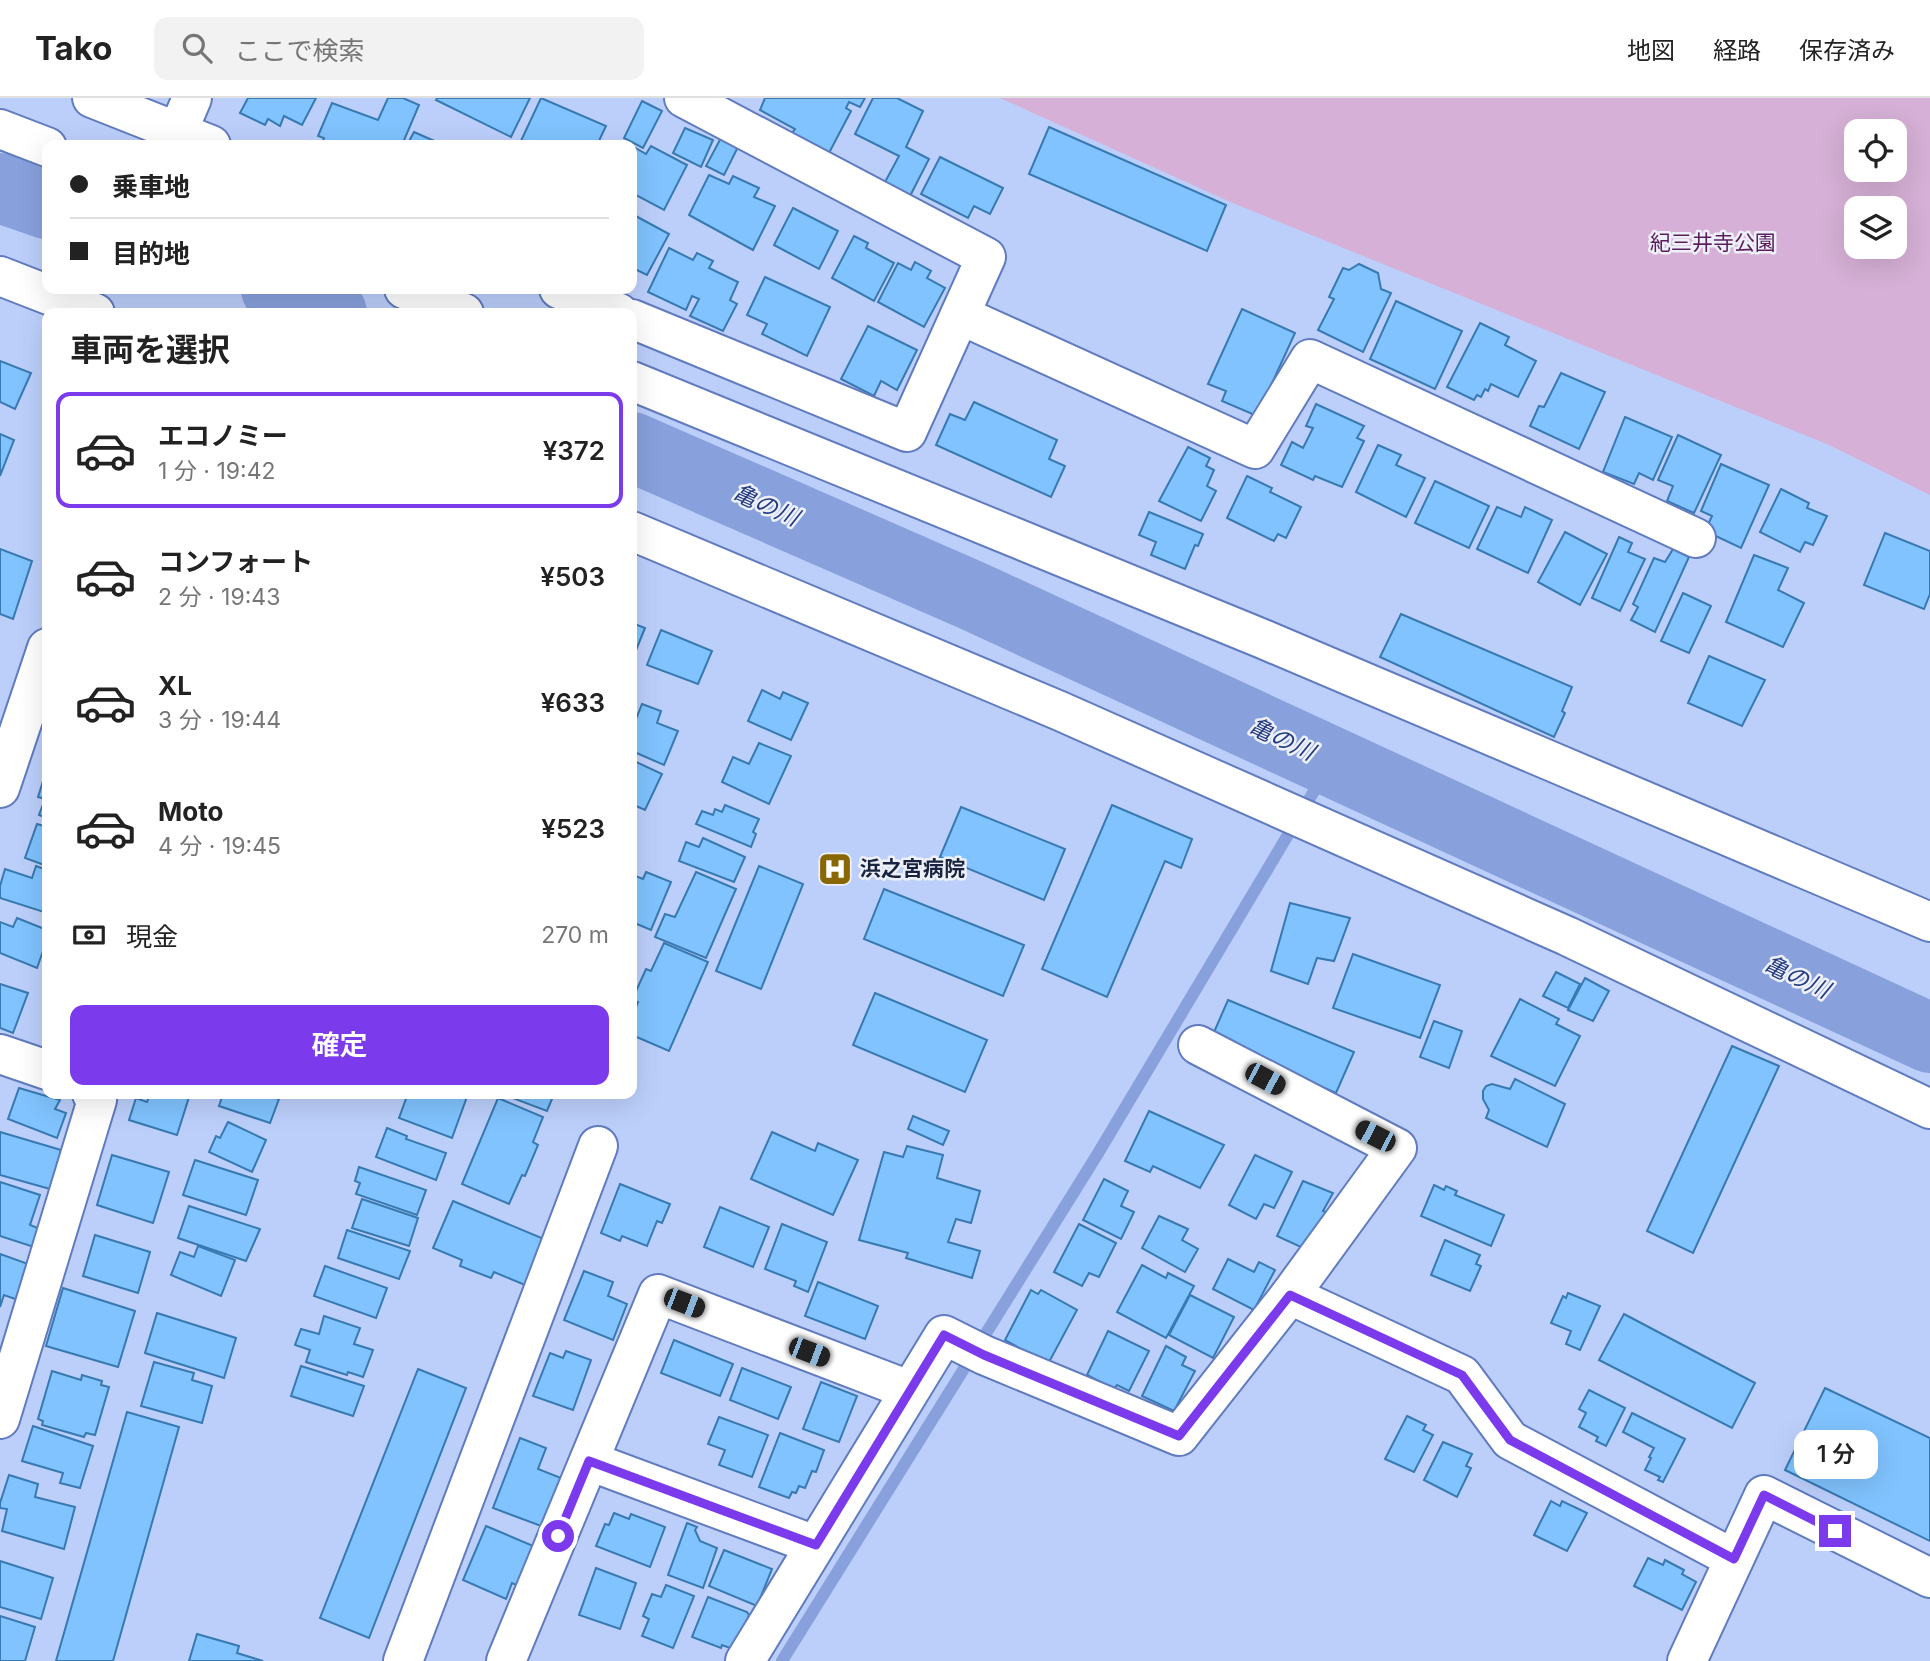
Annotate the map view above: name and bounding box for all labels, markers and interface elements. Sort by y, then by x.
search box [154,17,644,80]
text: Tako [35,28,112,68]
icon: search [178,29,216,67]
text: ここで検索 [234,35,364,66]
text: 地図 [1627,36,1675,65]
text: 経路 [1713,36,1761,65]
text: 保存済み [1799,36,1895,65]
map controls [1844,119,1907,259]
button: locate [1844,119,1907,182]
text: 乗車地 [112,171,190,202]
button: layers [1844,196,1907,259]
park label: 紀三井寺公園 [1650,230,1776,255]
text: 目的地 [112,238,190,269]
text: 車両を選択 [70,330,230,369]
icon: car [74,419,137,482]
text: エコノミー [158,420,288,451]
text: ¥372 [543,435,605,466]
text: 1 分 · 19:42 [158,457,276,485]
water label: 亀の川 [729,478,806,533]
icon: car [74,545,137,608]
text: コンフォート [158,546,313,577]
text: ¥503 [540,561,605,592]
text: 2 分 · 19:43 [158,583,280,611]
text: XL [158,670,192,701]
icon: car [74,671,137,734]
text: ¥633 [541,687,605,718]
text: 3 分 · 19:44 [158,706,281,734]
water label: 亀の川 [1245,712,1322,768]
text: Moto [158,796,223,827]
icon: car [74,797,137,860]
text: ¥523 [541,813,605,844]
text: 4 分 · 19:45 [158,832,281,860]
hospital icon: 浜之宮病院 [816,850,854,888]
place label: 浜之宮病院 [860,856,965,881]
icon: cash [70,916,108,954]
text: 現金 [126,921,178,952]
text: 270 m [541,921,609,949]
water label: 亀の川 [1760,950,1837,1006]
button: 確定 [70,1005,609,1085]
car [1242,1060,1289,1098]
car [1352,1117,1399,1155]
car [661,1286,708,1320]
car [786,1335,833,1369]
callout: 1 分 [1793,1430,1877,1478]
text: 1 分 [1817,1440,1855,1468]
route end [1819,1515,1851,1547]
route start [542,1520,574,1552]

